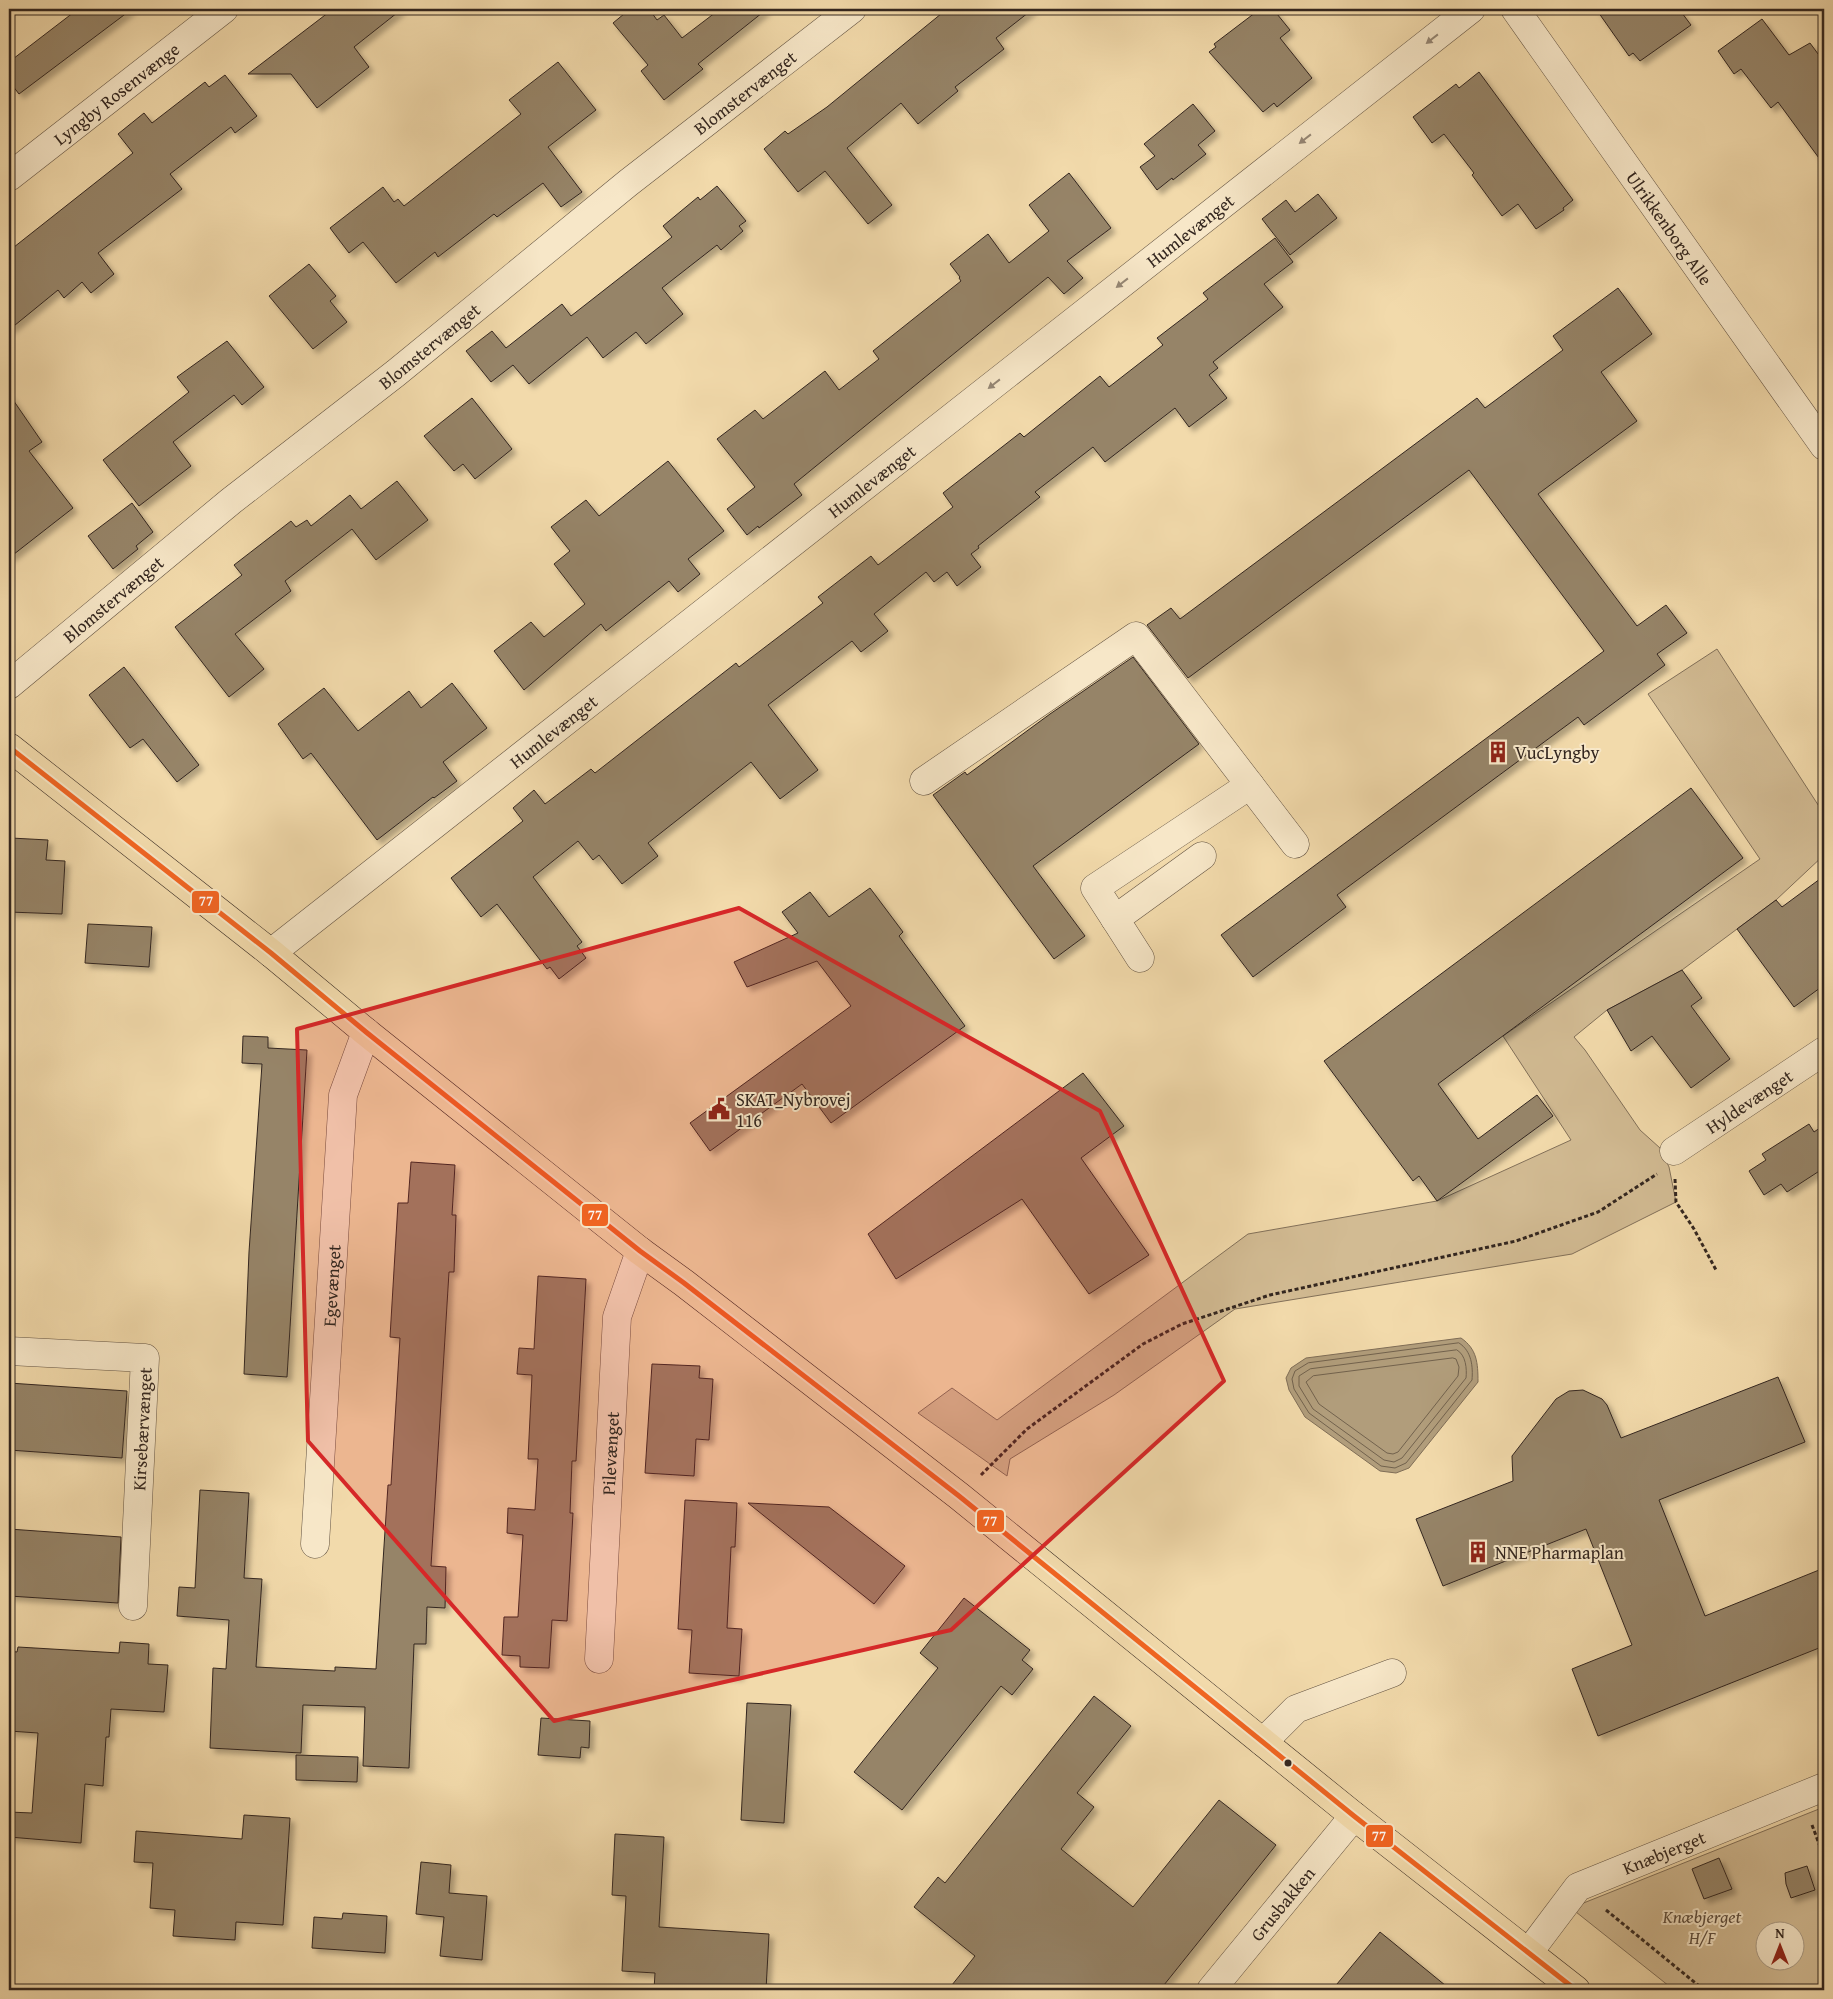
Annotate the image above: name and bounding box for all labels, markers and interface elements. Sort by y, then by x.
one-way arrow [1426,33,1439,44]
street label: Lyngby Rosenvænge [47,35,185,151]
street label: Blomstervænget [688,43,803,141]
one-way arrow [1298,134,1311,145]
street label: Ulrikkenborg Alle [1620,165,1720,290]
street label: Humlevænget [1140,187,1240,273]
one-way arrow [1115,278,1129,288]
street label: Blomstervænget [373,296,486,395]
one-way arrow [988,378,1001,389]
street label: Humlevænget [822,437,922,524]
street label: Blomstervænget [57,548,170,649]
street label: Humlevænget [503,687,603,774]
building icon: VucLyngby [1485,739,1511,765]
place label: VucLyngby [1515,739,1600,766]
line badge: 77 [191,890,220,914]
text: 77 [199,891,213,911]
street label: Hyldevænget [1700,1062,1798,1140]
place label: SKAT_Nybrovej 116 [736,1086,850,1134]
public building icon: SKAT_Nybrovej 116 [706,1096,732,1122]
line badge: 77 [581,1203,609,1227]
text: 77 [588,1205,602,1225]
street label: Egevænget [315,1243,347,1327]
street label: Kirsebærvænget [125,1366,159,1491]
street label: Pilevænget [594,1410,626,1496]
line badge: 77 [976,1509,1005,1533]
text: 77 [983,1511,997,1531]
building icon: NNE Pharmaplan [1465,1539,1491,1565]
place label: NNE Pharmaplan [1495,1539,1624,1566]
unlabelled marker [1283,1758,1293,1768]
street label: Knæbjerget [1618,1823,1710,1881]
line badge: 77 [1365,1824,1394,1848]
text: 77 [1372,1826,1386,1846]
street label: Grusbakken [1243,1860,1321,1947]
park label: Knæbjerget H/F [1662,1903,1742,1951]
north arrow [1756,1922,1806,1972]
text: N [1775,1923,1785,1943]

